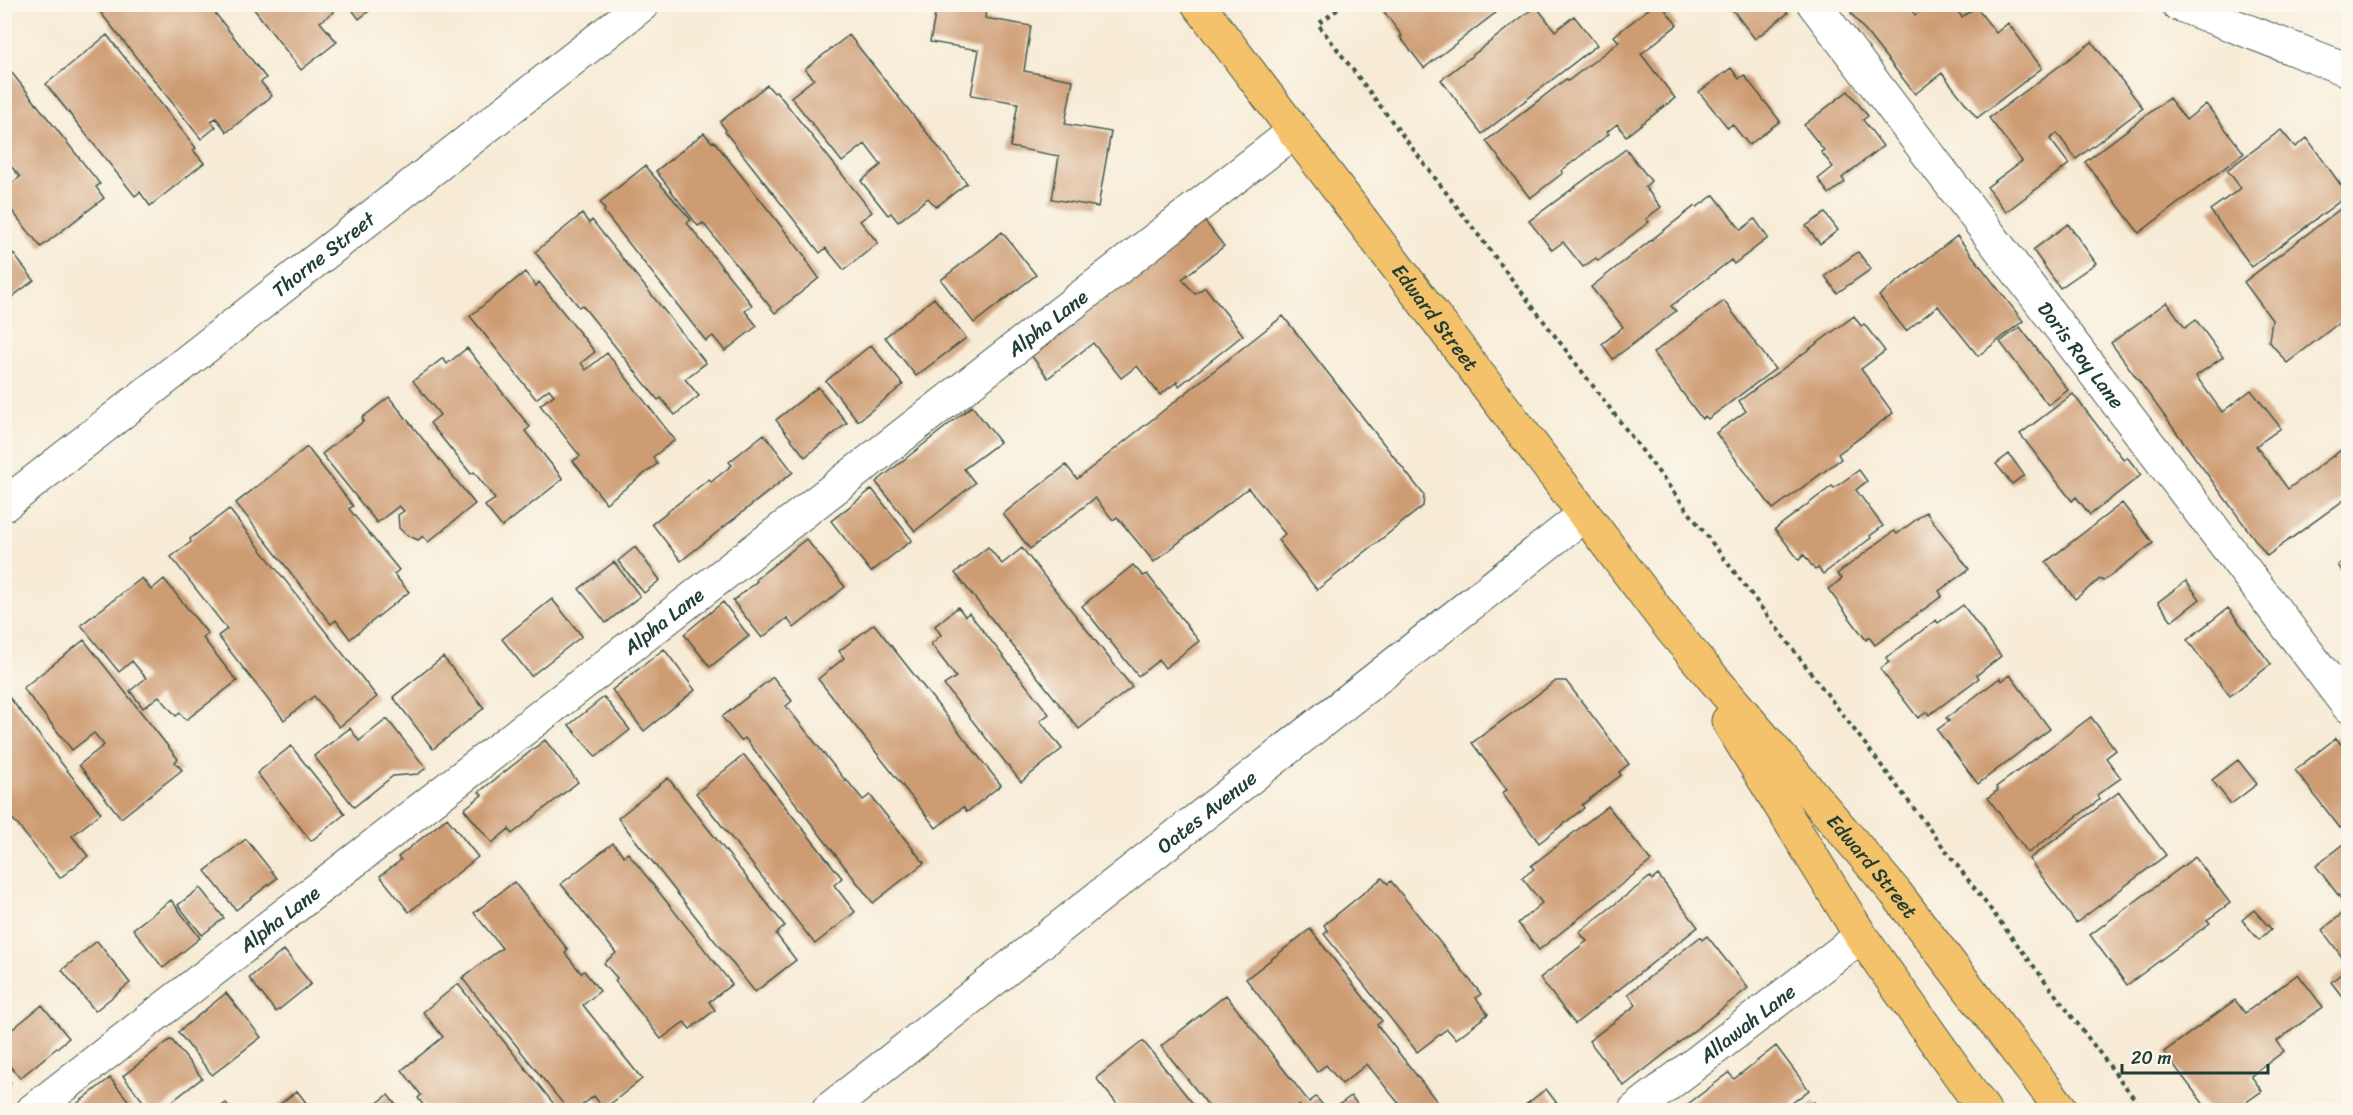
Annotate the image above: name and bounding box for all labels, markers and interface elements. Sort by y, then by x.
street label: Thorne Street [264,202,384,307]
street label: Edward Street [1382,256,1488,380]
street label: Alpha Lane [999,280,1096,367]
street label: Doris Roy Lane [2028,294,2133,417]
street label: Alpha Lane [615,578,712,665]
street label: Oates Avenue [1149,761,1265,863]
street label: Edward Street [1818,806,1927,927]
street label: Alpha Lane [231,876,328,963]
street label: Allawah Lane [1691,975,1804,1073]
scale bar [2122,1037,2268,1075]
text: 20 m [2131,1042,2171,1074]

